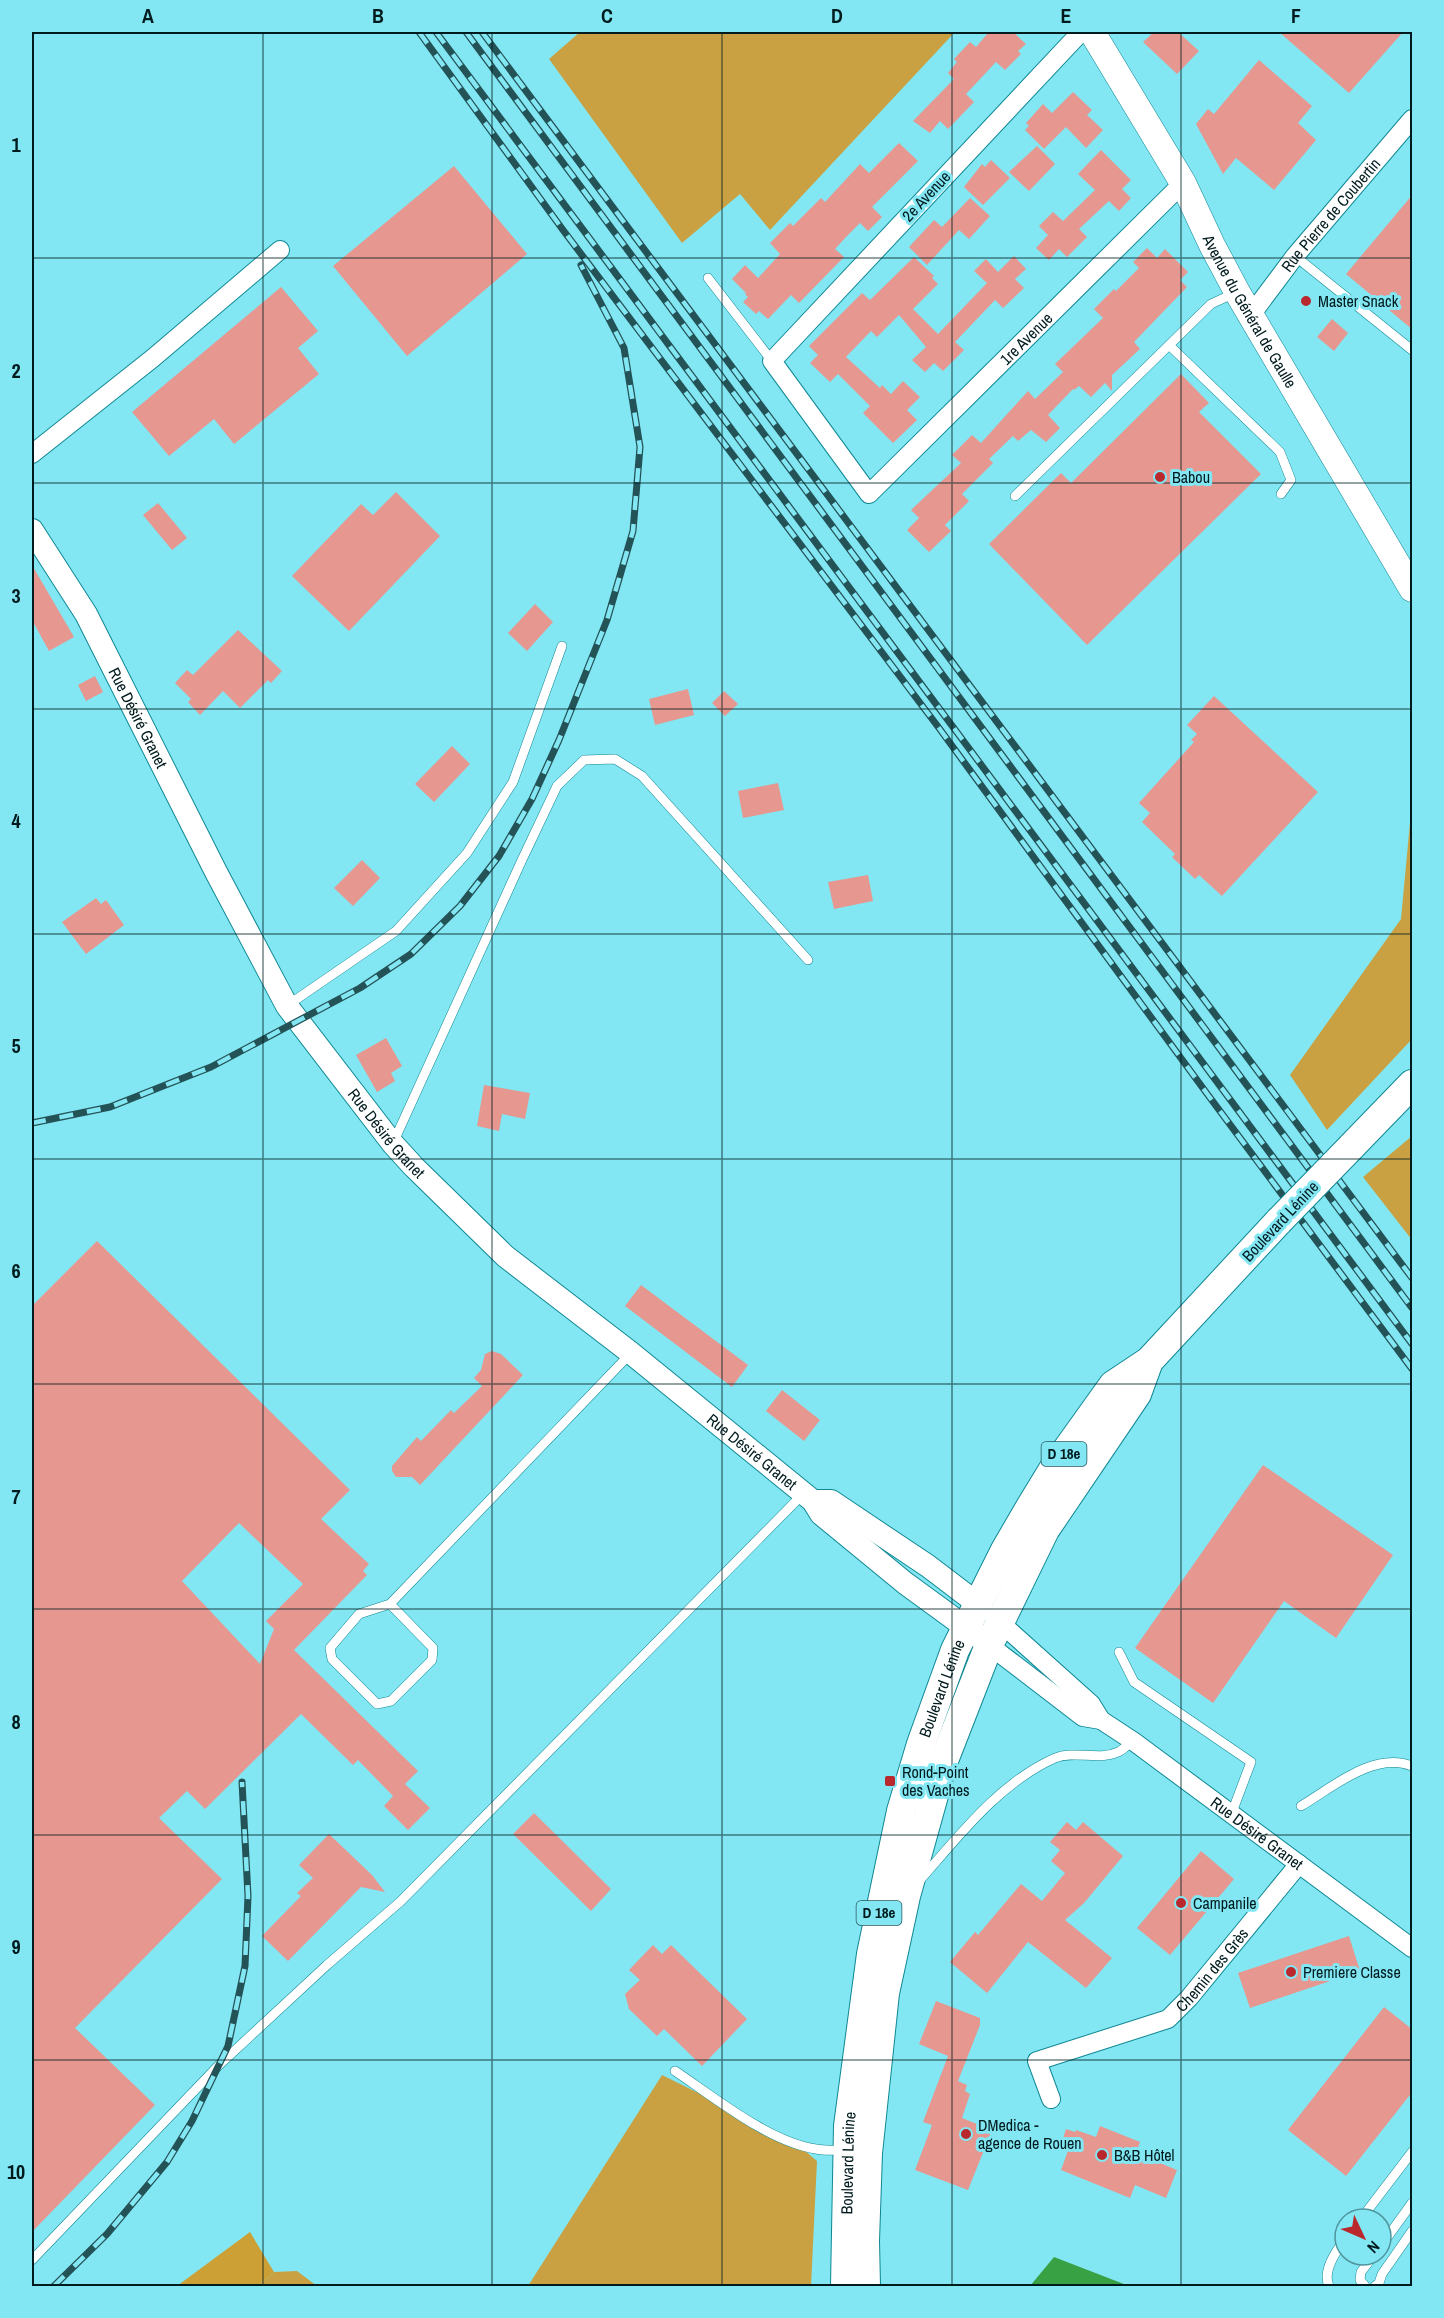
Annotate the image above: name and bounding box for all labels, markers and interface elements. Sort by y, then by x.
text: A [142,2,154,29]
text: B [372,2,384,29]
text: C [601,2,613,29]
text: D [831,2,843,29]
text: E [1061,2,1072,29]
text: F [1291,2,1301,29]
text: 1 [11,131,21,158]
street label: Rue Pierre de Coubertin [1276,153,1385,276]
street label: 2e Avenue [897,166,955,226]
street label: Avenue du Général de Gaulle [1197,230,1302,392]
place label: Master Snack [1318,290,1399,312]
marker: Master Snack [1299,294,1313,308]
street label: 1re Avenue [995,307,1057,370]
text: 2 [11,357,21,384]
place label: Babou [1172,466,1210,488]
marker: Babou [1153,470,1167,484]
text: 3 [11,582,21,609]
street label: Rue Désiré Granet [104,664,173,772]
text: 4 [11,807,21,834]
text: 5 [11,1032,21,1059]
street label: Rue Désiré Granet [343,1084,430,1183]
street label: Boulevard Lénine [1237,1176,1323,1266]
text: 6 [11,1257,21,1284]
street label: Rue Désiré Granet [702,1408,802,1495]
road number: D 18e [1042,1442,1086,1466]
text: 7 [11,1483,21,1510]
street label: Boulevard Lénine [913,1635,970,1740]
text: 8 [11,1708,21,1735]
place label: Rond-Point des Vaches [902,1761,970,1801]
marker: Rond-Point des Vaches [883,1774,897,1788]
street label: Rue Désiré Granet [1206,1791,1308,1875]
place label: Campanile [1193,1892,1256,1914]
marker: Campanile [1174,1896,1188,1910]
road number: D 18e [856,1901,902,1925]
street label: Chemin des Grès [1170,1923,1253,2017]
text: 9 [11,1933,21,1960]
place label: Premiere Classe [1303,1961,1401,1983]
marker: Premiere Classe [1284,1965,1298,1979]
street label: Boulevard Lénine [835,2110,861,2215]
place label: DMedica - agence de Rouen [978,2114,1082,2154]
marker: DMedica - agence de Rouen [959,2127,973,2141]
place label: B&B Hôtel [1114,2144,1175,2166]
marker: B&B Hôtel [1095,2148,1109,2162]
text: 10 [7,2158,25,2185]
north arrow [1333,2207,1393,2267]
text: N [1363,2236,1385,2258]

